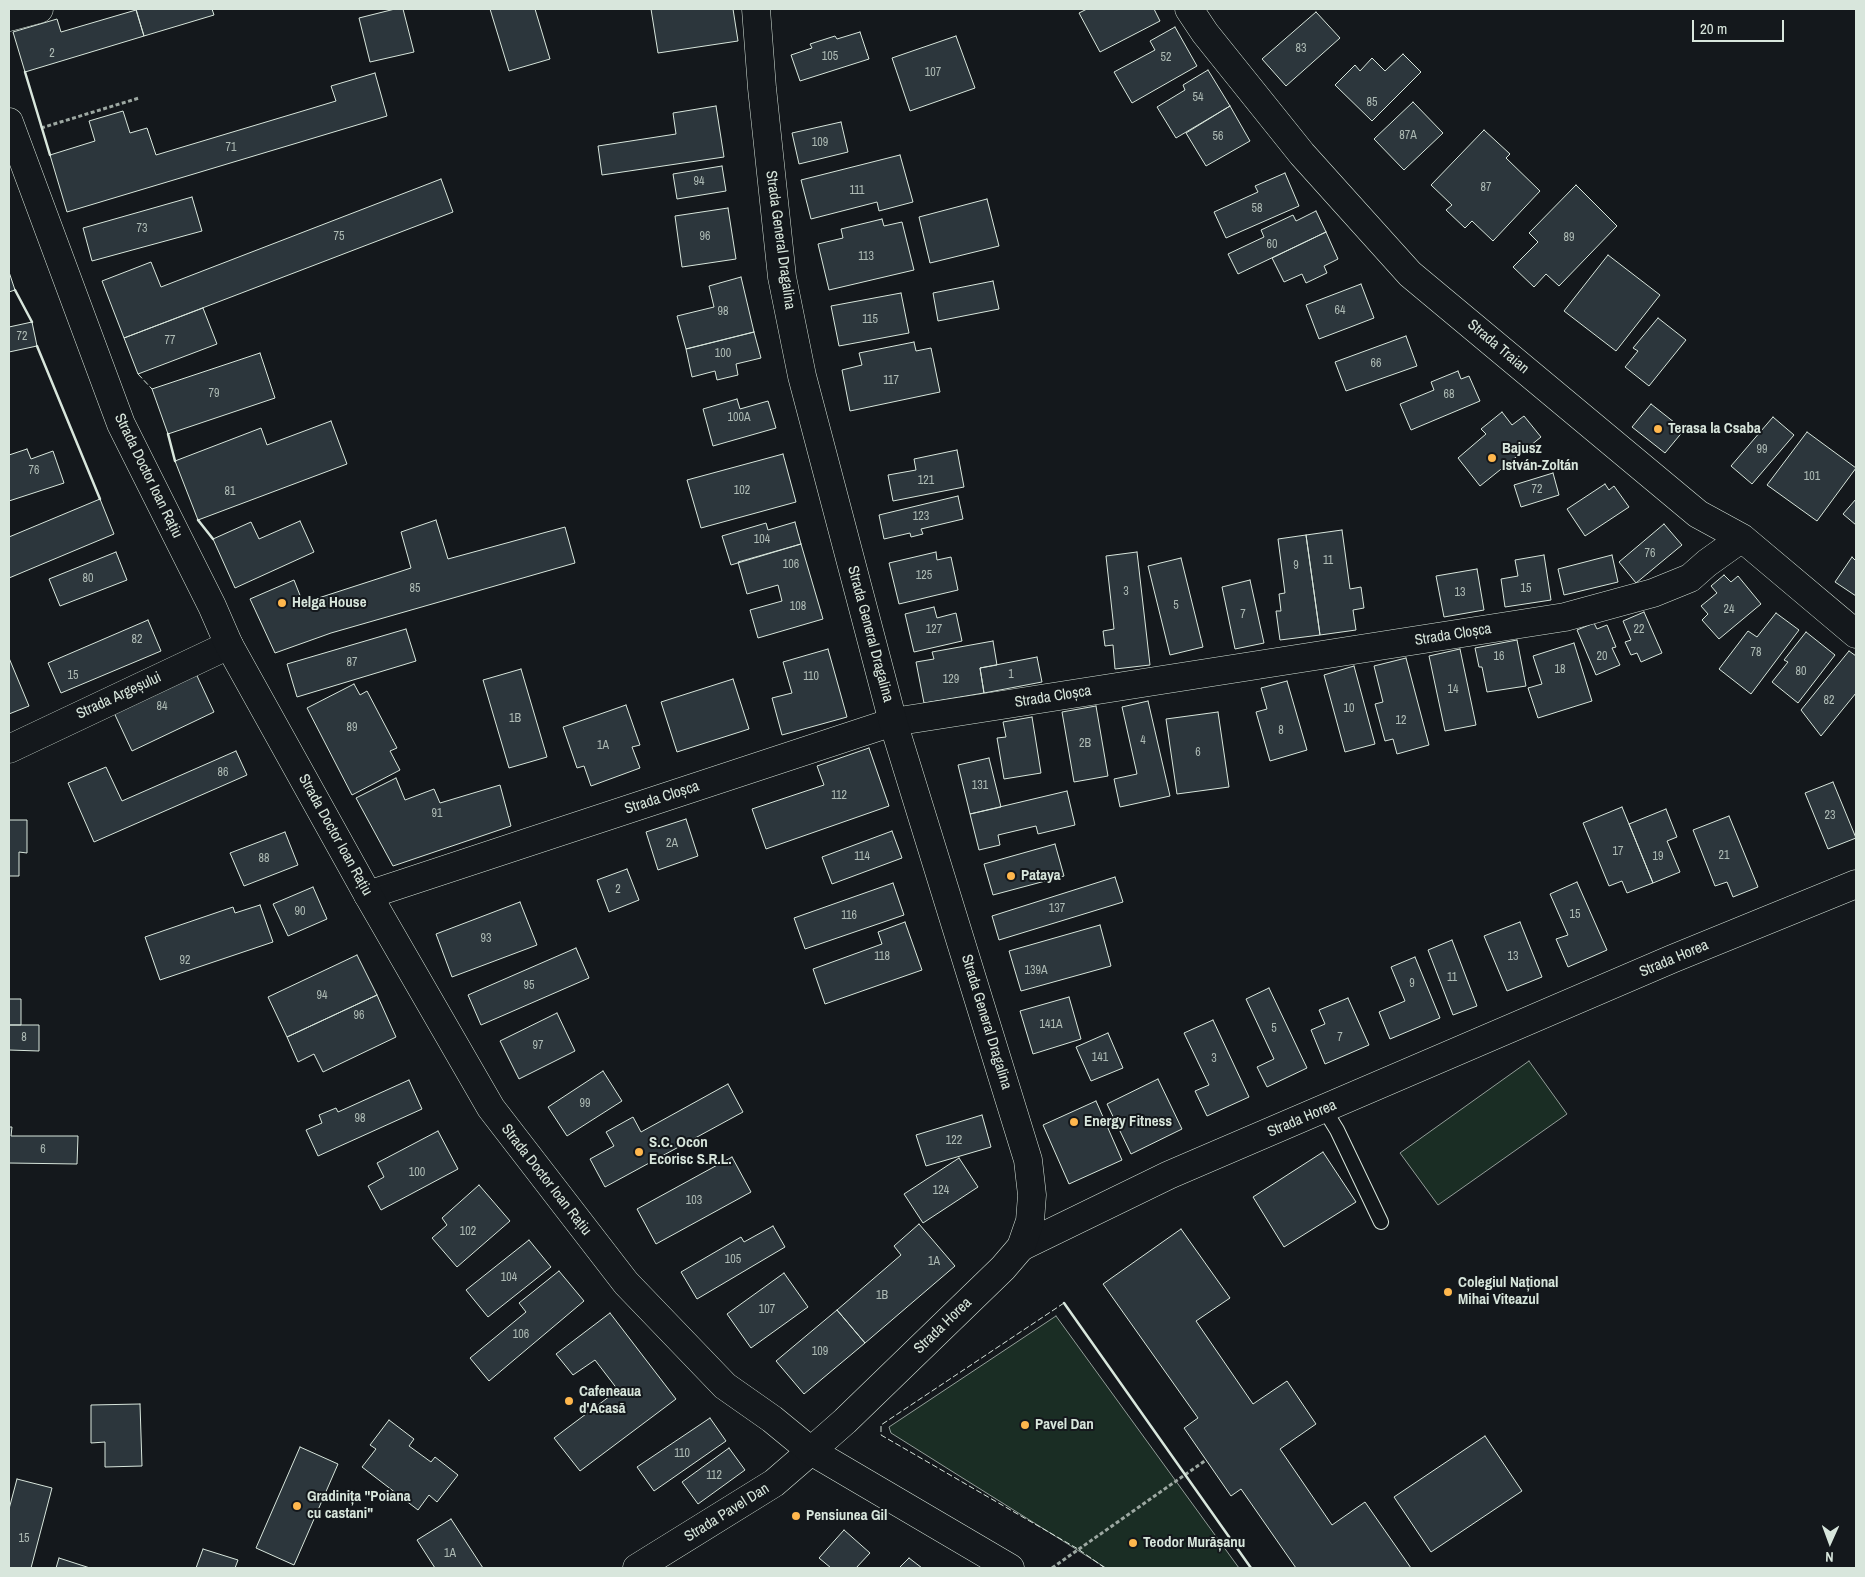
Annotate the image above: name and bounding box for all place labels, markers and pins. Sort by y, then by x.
place label: Terasa la Csaba [1668,420,1761,438]
marker: Terasa la Csaba [1652,423,1664,435]
place label: Bajusz István-Zoltán [1502,440,1579,475]
marker: Bajusz István-Zoltán [1486,452,1498,464]
place label: Helga House [292,594,367,612]
marker: Helga House [276,597,288,609]
place label: Pataya [1021,867,1061,885]
marker: Pataya [1005,870,1017,882]
place label: Energy Fitness [1084,1113,1172,1131]
marker: Energy Fitness [1068,1116,1080,1128]
place label: S.C. Ocon Ecorisc S.R.L. [649,1134,732,1169]
marker: S.C. Ocon Ecorisc S.R.L. [633,1146,645,1158]
place label: Colegiul Național Mihai Viteazul [1458,1274,1558,1309]
marker: Colegiul Național Mihai Viteazul [1442,1286,1454,1298]
place label: Cafeneaua d'Acasă [579,1383,641,1418]
marker: Cafeneaua d'Acasă [563,1395,575,1407]
place label: Pavel Dan [1035,1416,1094,1434]
marker: Pavel Dan [1019,1419,1031,1431]
place label: Gradinița "Poiana cu castani" [307,1488,411,1523]
marker: Gradinița "Poiana cu castani" [291,1500,303,1512]
place label: Pensiunea Gil [806,1507,887,1525]
marker: Pensiunea Gil [790,1510,802,1522]
place label: Teodor Murășanu [1143,1534,1245,1552]
marker: Teodor Murășanu [1127,1537,1139,1549]

